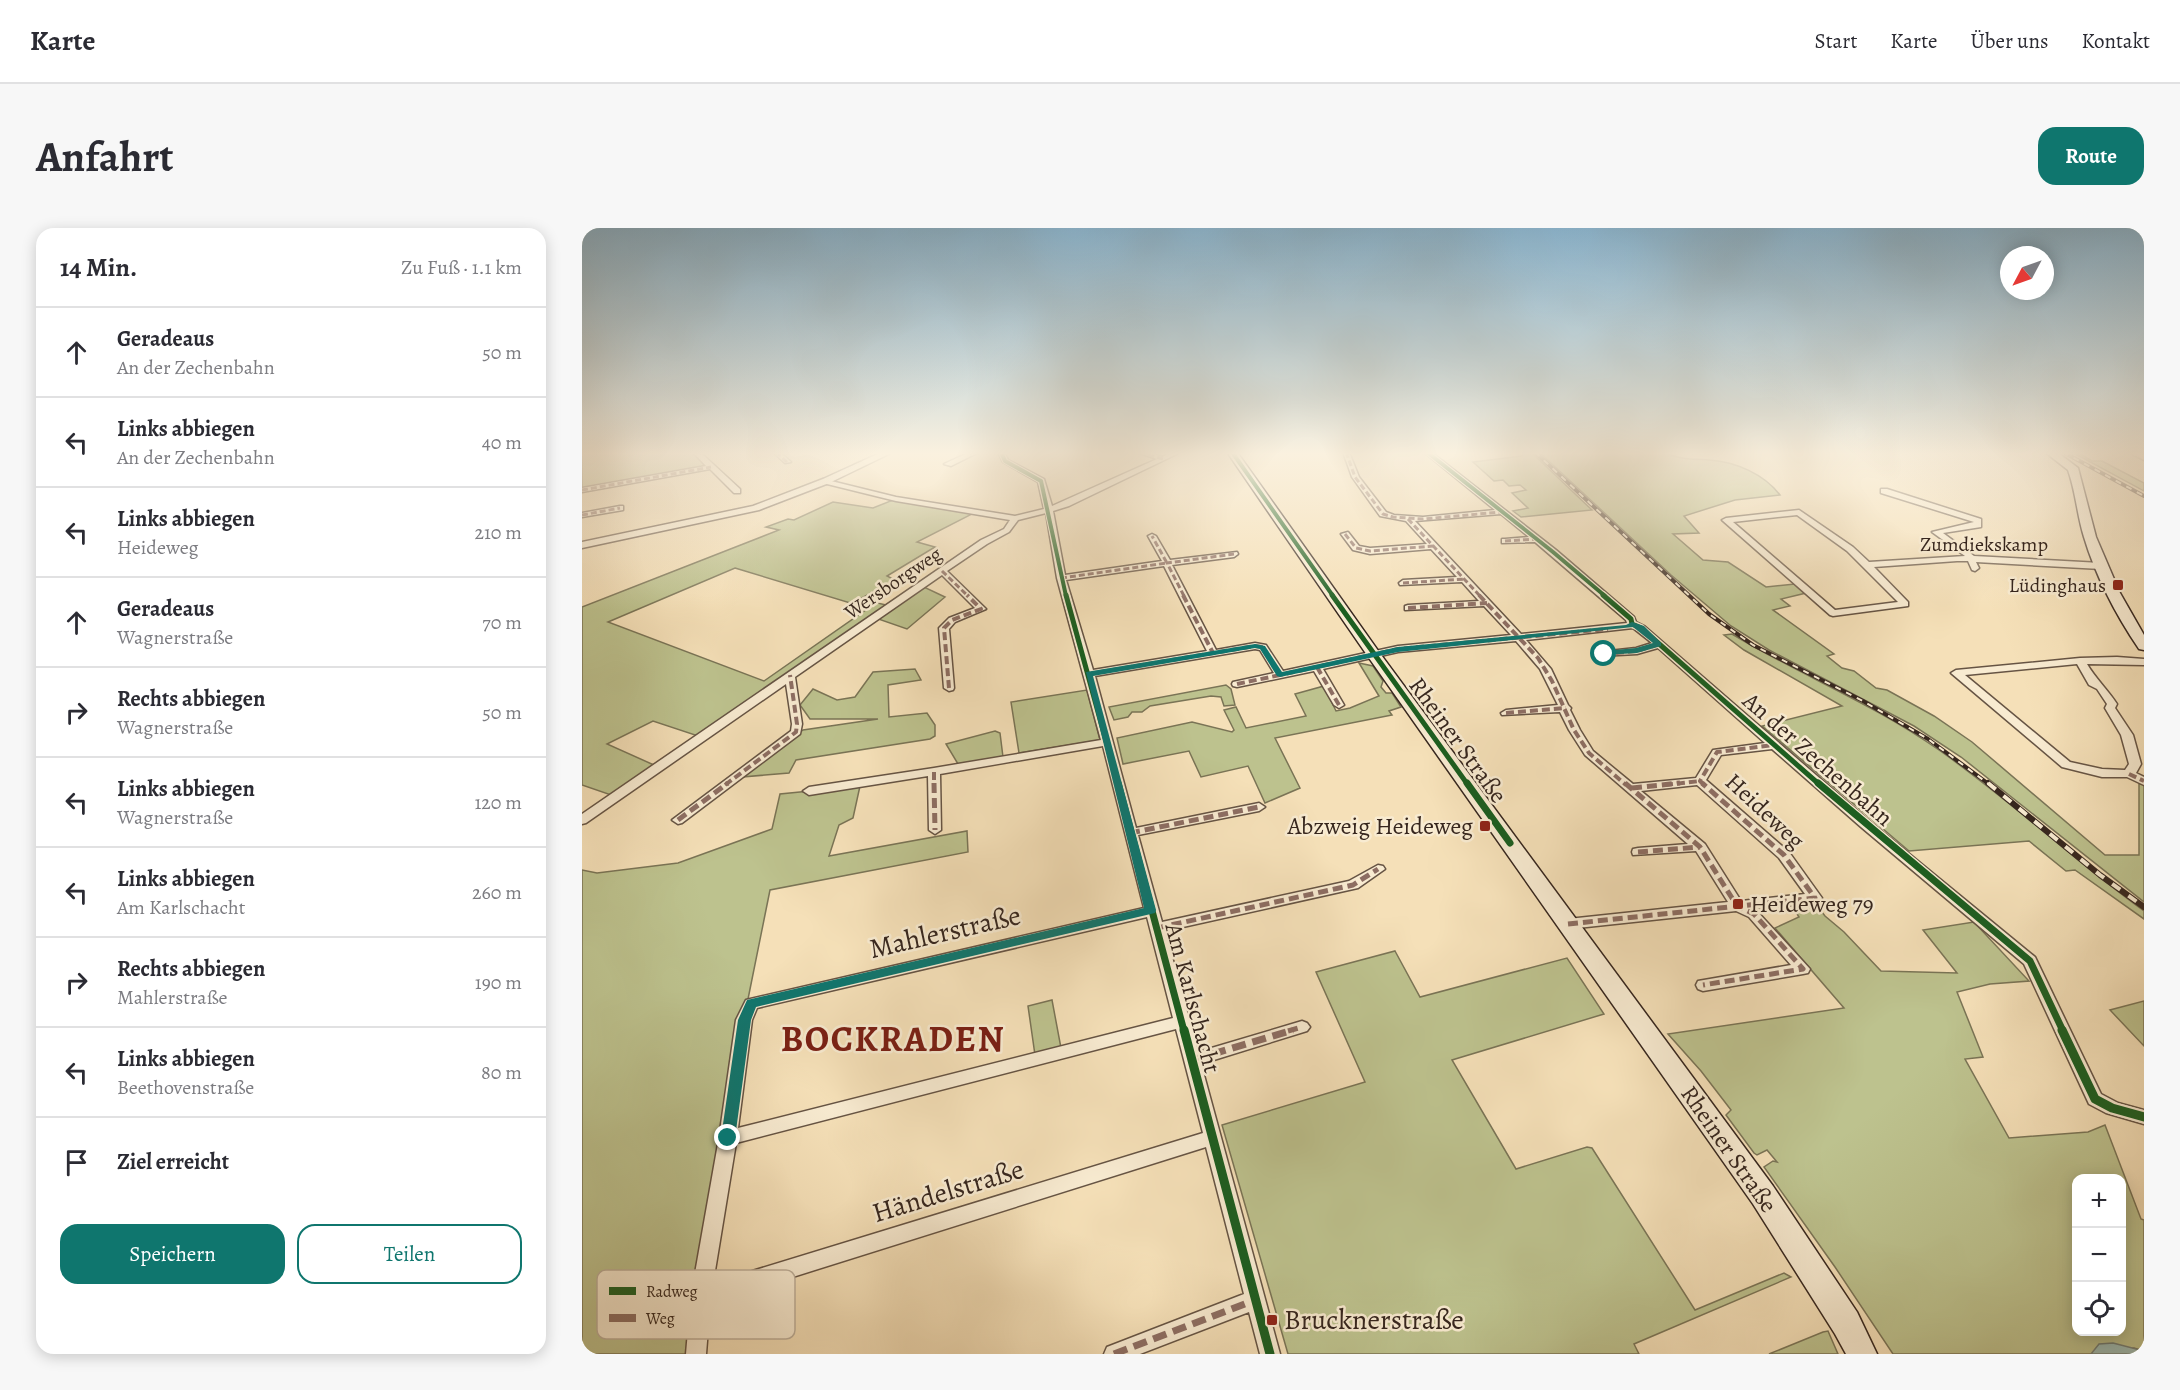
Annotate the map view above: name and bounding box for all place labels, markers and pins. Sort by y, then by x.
place label: Lüdinghaus [2009,572,2106,599]
marker: Lüdinghaus [2111,578,2125,592]
place label: Abzweig Heideweg [1287,810,1473,842]
marker: Abzweig Heideweg [1478,819,1492,833]
place label: Heideweg 79 [1750,888,1874,920]
marker: Heideweg 79 [1731,897,1745,911]
place label: Brucknerstraße [1284,1301,1464,1339]
marker: Brucknerstraße [1265,1313,1279,1327]

